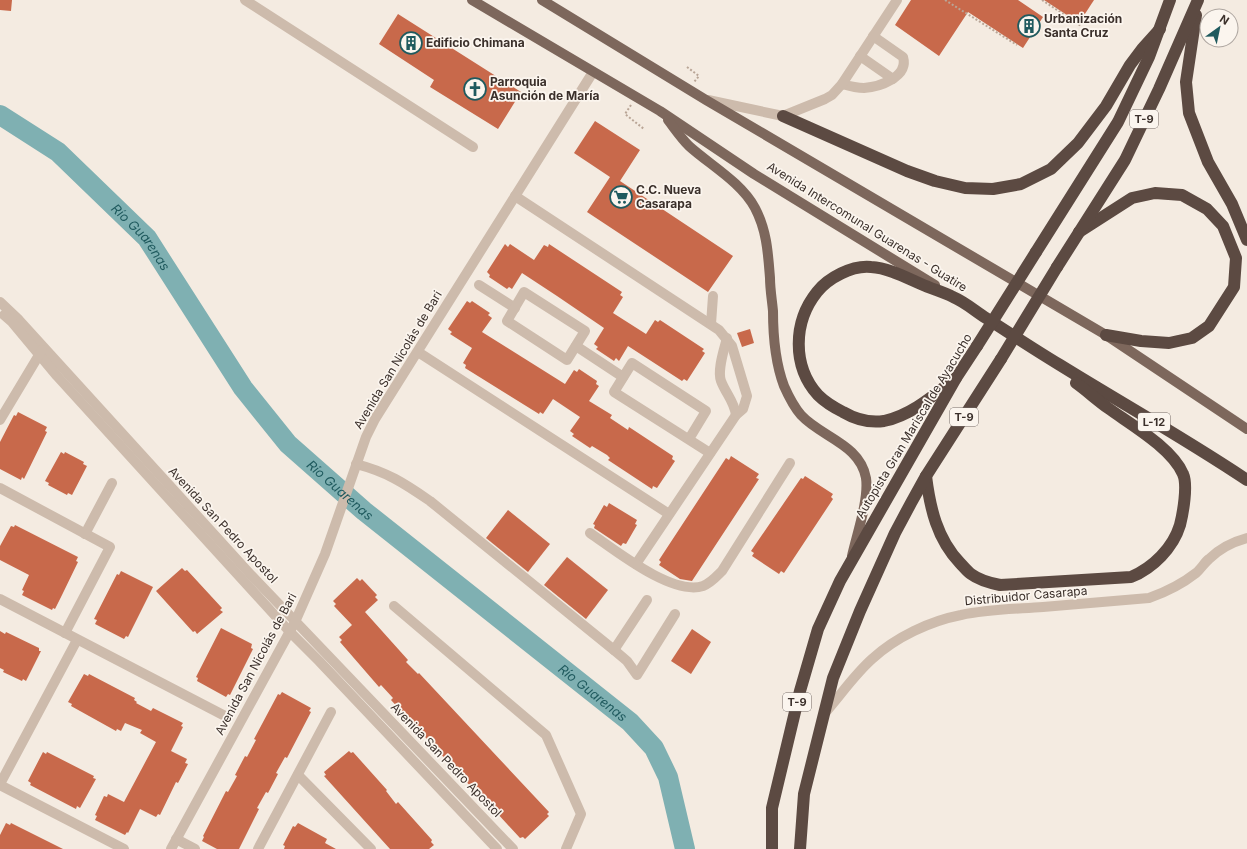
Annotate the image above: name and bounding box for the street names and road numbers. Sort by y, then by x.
road number: T-9 [1130,110,1158,128]
street label: Avenida Intercomunal Guarenas - Guatire [764,158,970,295]
street label: Avenida San Nicolás de Bari [350,288,445,432]
street label: Autopista Gran Mariscal de Ayacucho [852,331,975,521]
road number: T-9 [950,408,978,426]
road number: L-12 [1138,413,1170,431]
street label: Avenida San Pedro Apostol [166,464,281,586]
street label: Distribuidor Casarapa [964,583,1088,608]
street label: Avenida San Nicolás de Bari [212,590,299,737]
road number: T-9 [783,693,811,711]
street label: Avenida San Pedro Apostol [388,699,505,820]

